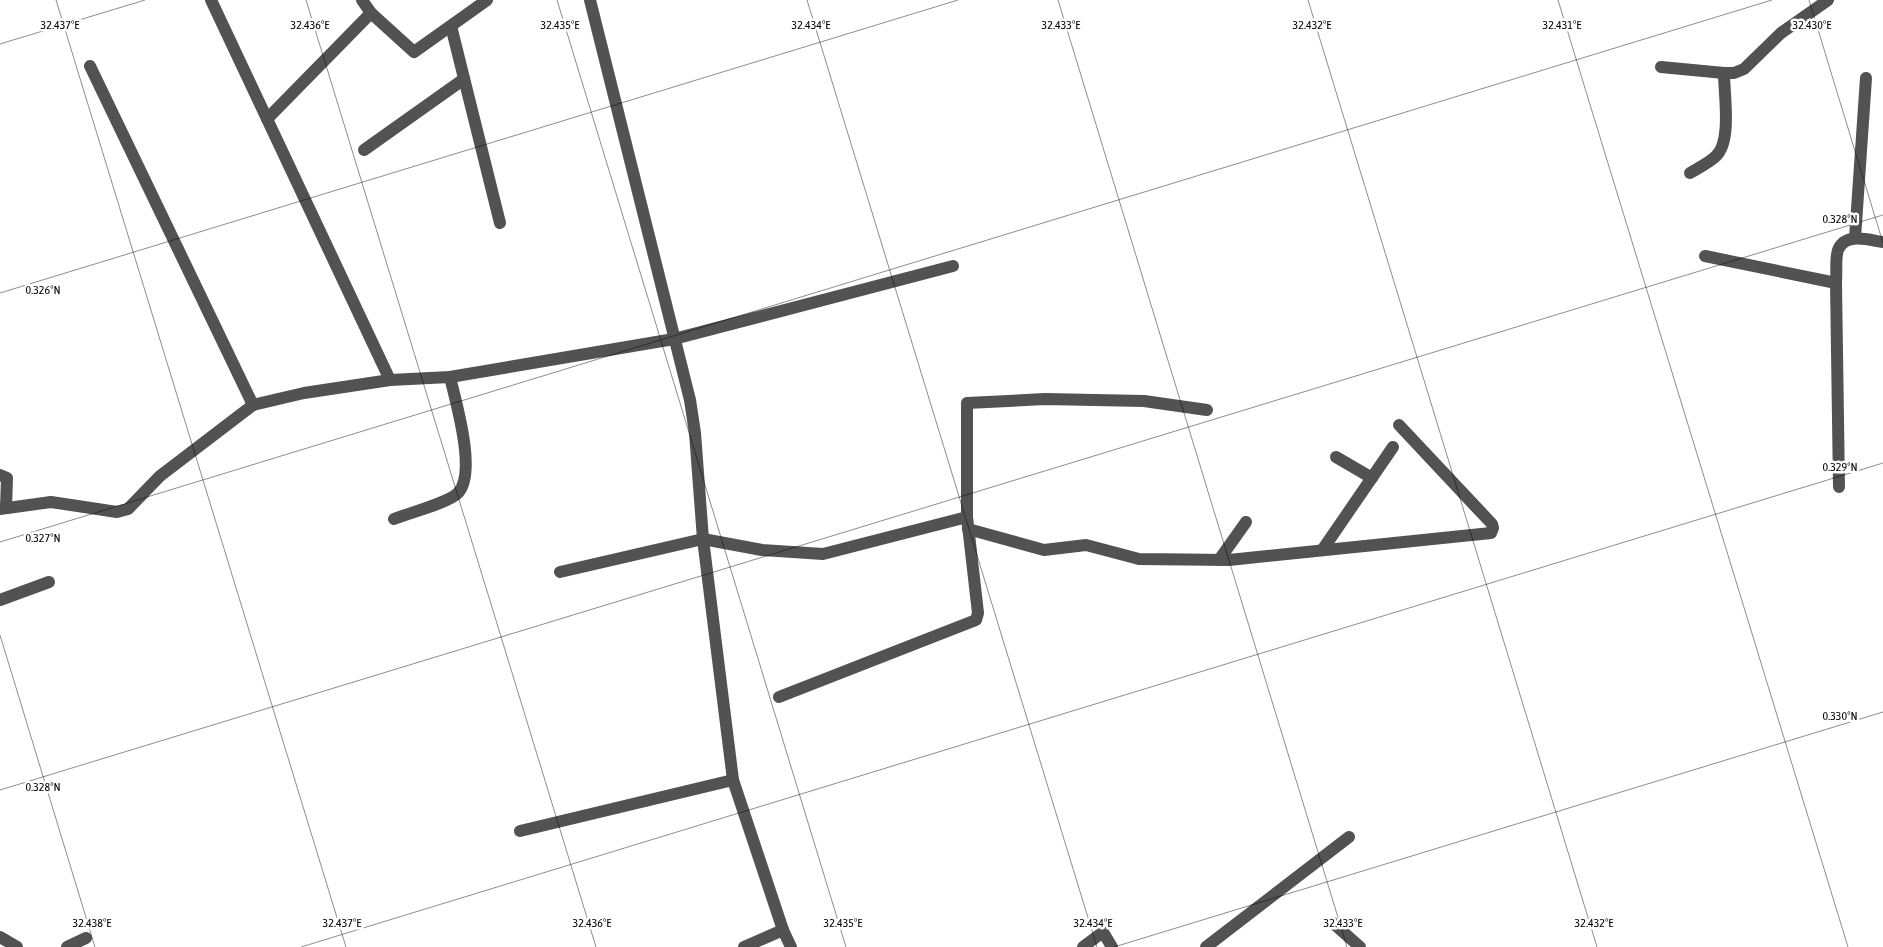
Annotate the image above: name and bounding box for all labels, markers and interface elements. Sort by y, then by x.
text: 32.437°E [41,18,79,32]
text: 32.436°E [291,18,329,32]
text: 32.435°E [541,18,579,32]
text: 32.434°E [792,18,830,32]
text: 32.433°E [1042,18,1080,32]
text: 32.432°E [1293,18,1331,32]
text: 32.431°E [1543,18,1581,32]
text: 32.430°E [1793,18,1831,32]
text: 0.328°N [1822,212,1858,226]
text: 0.326°N [25,283,61,297]
text: 0.329°N [1822,460,1858,474]
text: 0.327°N [25,531,61,545]
text: 0.330°N [1822,709,1858,723]
text: 0.328°N [25,780,61,794]
text: 32.438°E [73,916,111,930]
text: 32.437°E [323,916,361,930]
text: 32.436°E [573,916,611,930]
text: 32.435°E [824,916,862,930]
text: 32.434°E [1074,916,1112,930]
text: 32.433°E [1324,916,1362,930]
text: 32.432°E [1575,916,1613,930]

